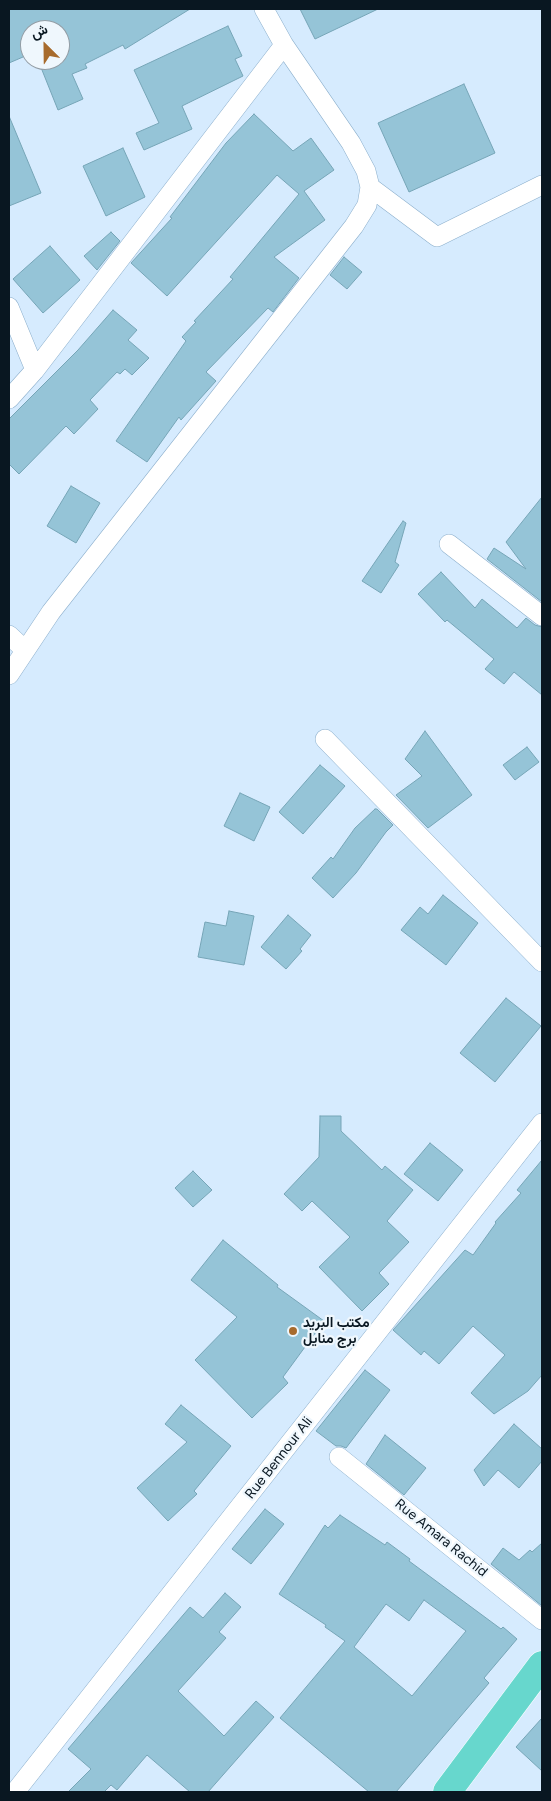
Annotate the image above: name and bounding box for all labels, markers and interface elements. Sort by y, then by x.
north arrow [20,20,70,70]
text: ش [28,21,50,43]
place label: مكتب البريد برج منايل [303,1315,370,1348]
marker: مكتب البريد برج منايل [287,1325,299,1337]
street label: Rue Bennour Ali [242,1414,316,1502]
street label: Rue Amara Rachid [391,1496,491,1580]

